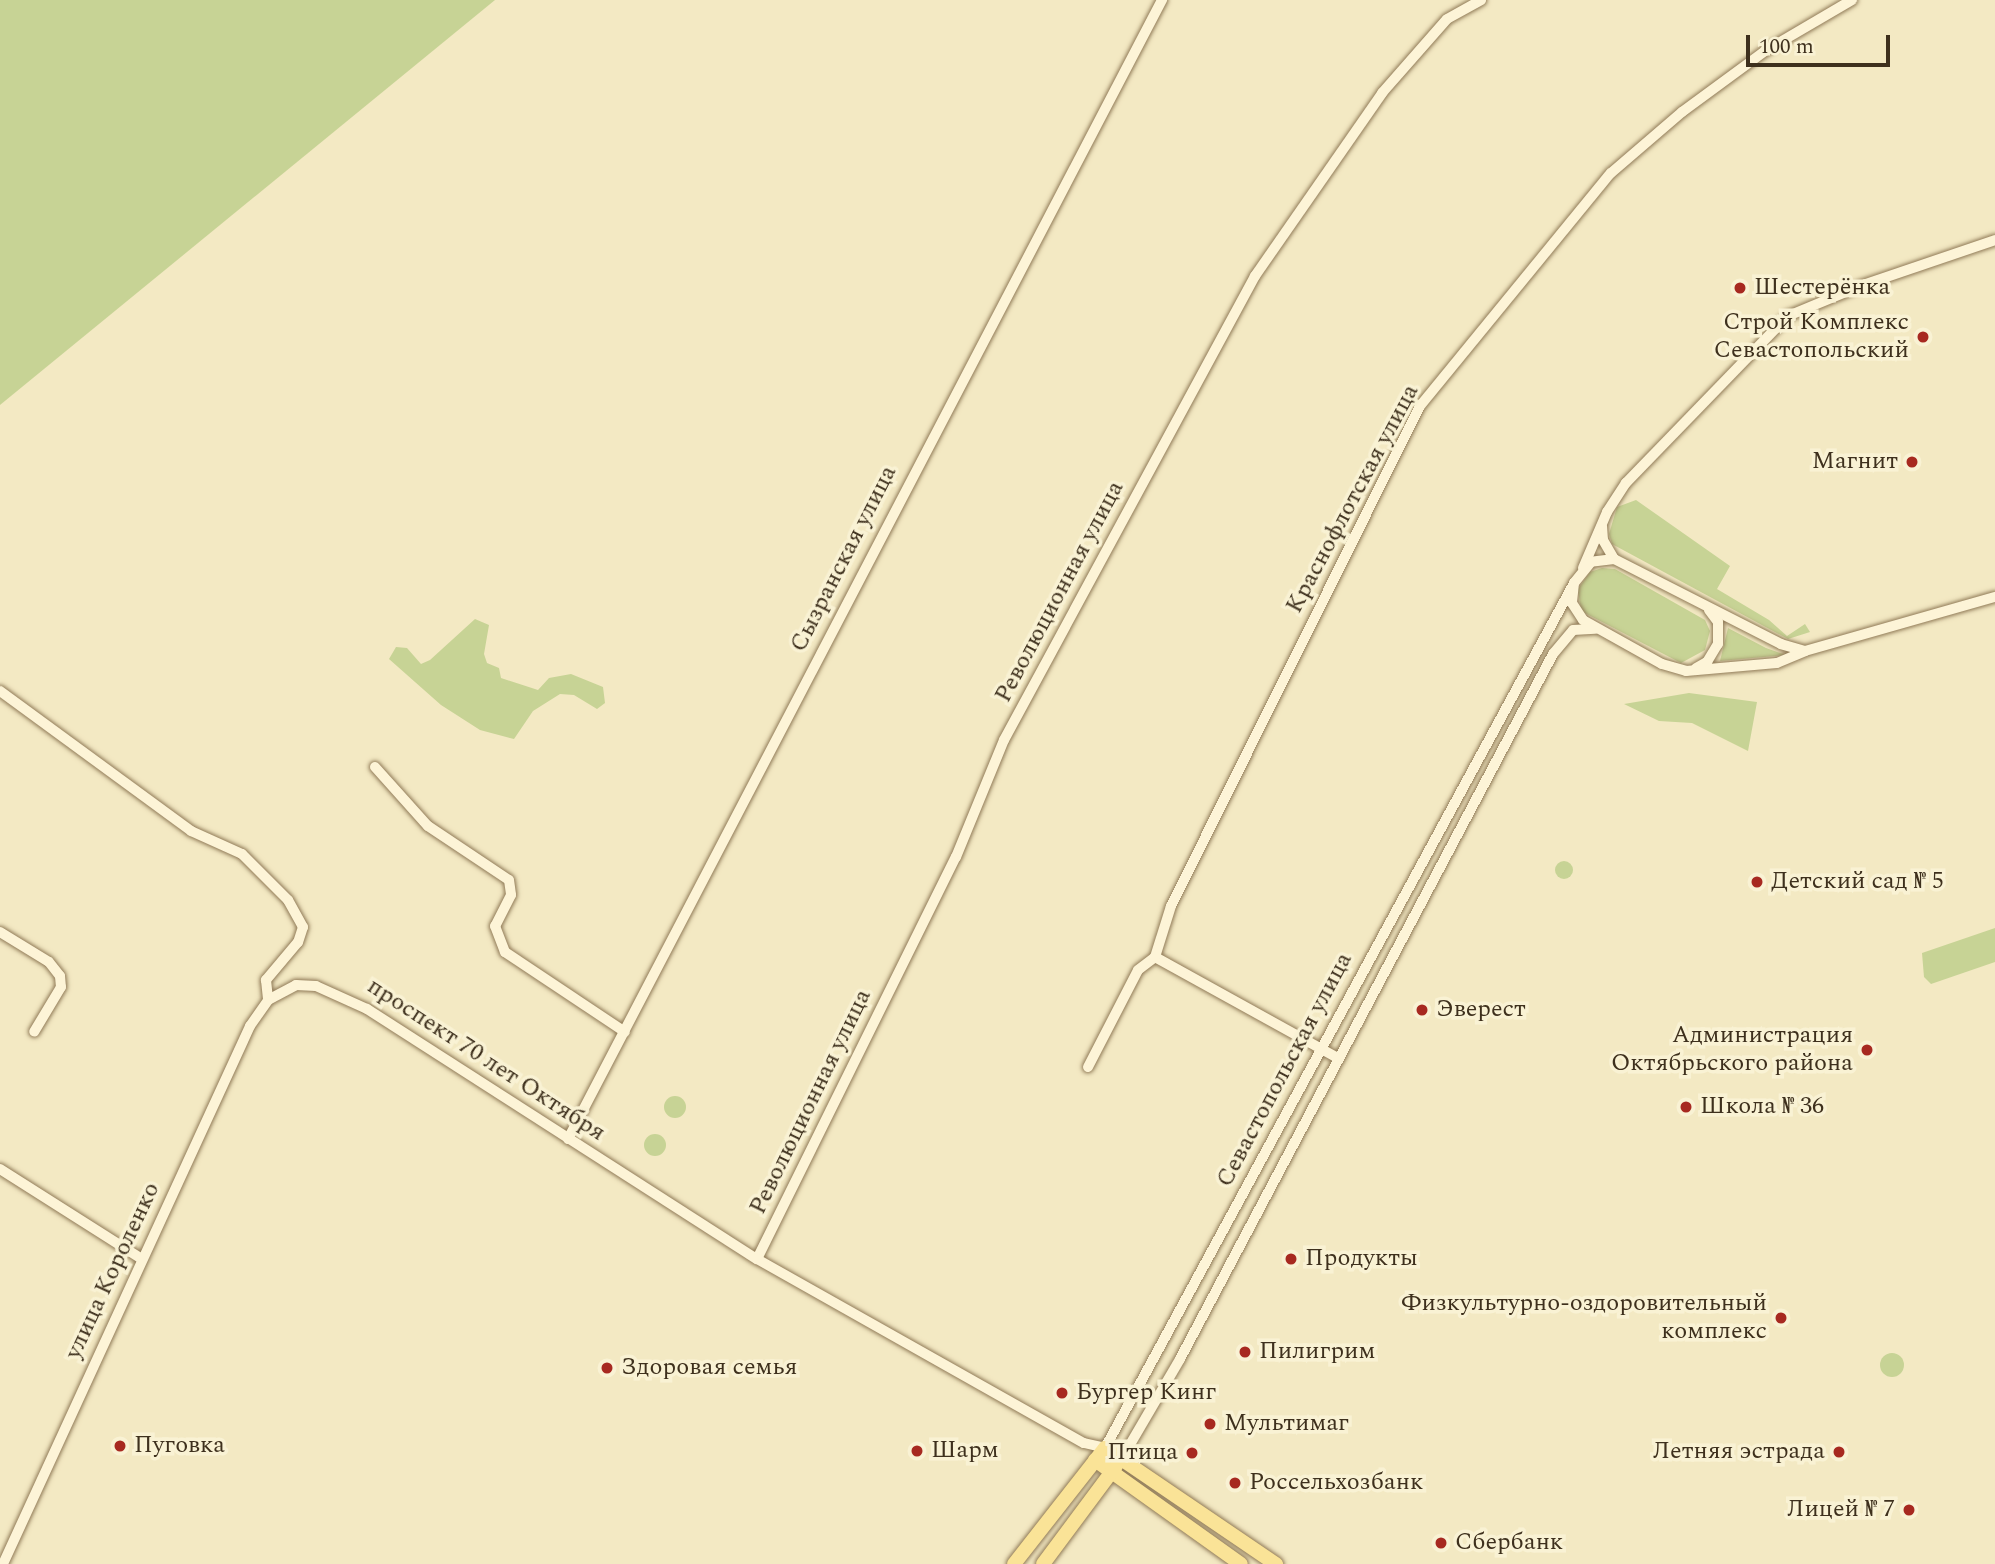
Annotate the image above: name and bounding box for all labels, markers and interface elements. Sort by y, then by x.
scale bar [1750,21,1894,65]
text: 100 m [1759,31,1814,63]
place label: Шестерёнка [1754,274,1890,302]
marker: Шестерёнка [1732,280,1748,296]
place label: Строй Комплекс Севастопольский [1714,309,1909,365]
marker: Строй Комплекс Севастопольский [1915,329,1931,345]
street label: Краснофлотская улица [1280,380,1426,618]
place label: Магнит [1812,448,1898,476]
marker: Магнит [1904,454,1920,470]
street label: Сызранская улица [785,461,903,657]
street label: Революционная улица [989,476,1131,708]
place label: Детский сад № 5 [1771,868,1944,896]
marker: Детский сад № 5 [1749,874,1765,890]
street label: Севастопольская улица [1211,948,1359,1192]
street label: проспект 70 лет Октября [362,972,610,1148]
street label: Революционная улица [744,985,878,1219]
place label: Эверест [1436,996,1526,1024]
marker: Эверест [1414,1002,1430,1018]
place label: Администрация Октябрьского района [1611,1022,1853,1078]
marker: Администрация Октябрьского района [1859,1042,1875,1058]
place label: Школа № 36 [1700,1093,1824,1121]
marker: Школа № 36 [1678,1099,1694,1115]
street label: улица Короленко [59,1178,167,1364]
place label: Продукты [1305,1245,1418,1273]
marker: Продукты [1283,1251,1299,1267]
place label: Физкультурно-оздоровительный комплекс [1401,1290,1767,1346]
marker: Физкультурно-оздоровительный комплекс [1773,1310,1789,1326]
place label: Пилигрим [1259,1338,1375,1366]
marker: Пилигрим [1237,1344,1253,1360]
place label: Здоровая семья [621,1354,797,1382]
marker: Здоровая семья [599,1360,615,1376]
place label: Бургер Кинг [1076,1379,1216,1407]
marker: Бургер Кинг [1054,1385,1070,1401]
place label: Мультимаг [1224,1410,1349,1438]
marker: Мультимаг [1202,1416,1218,1432]
place label: Пуговка [134,1432,225,1460]
place label: Шарм [931,1437,999,1465]
marker: Пуговка [112,1438,128,1454]
place label: Летняя эстрада [1653,1438,1825,1466]
place label: Птица [1107,1439,1178,1467]
marker: Шарм [909,1443,925,1459]
marker: Летняя эстрада [1831,1444,1847,1460]
marker: Птица [1184,1445,1200,1461]
place label: Россельхозбанк [1249,1469,1423,1497]
marker: Россельхозбанк [1227,1475,1243,1491]
place label: Лицей № 7 [1787,1496,1895,1524]
marker: Лицей № 7 [1901,1502,1917,1518]
place label: Сбербанк [1455,1529,1563,1557]
marker: Сбербанк [1433,1535,1449,1551]

